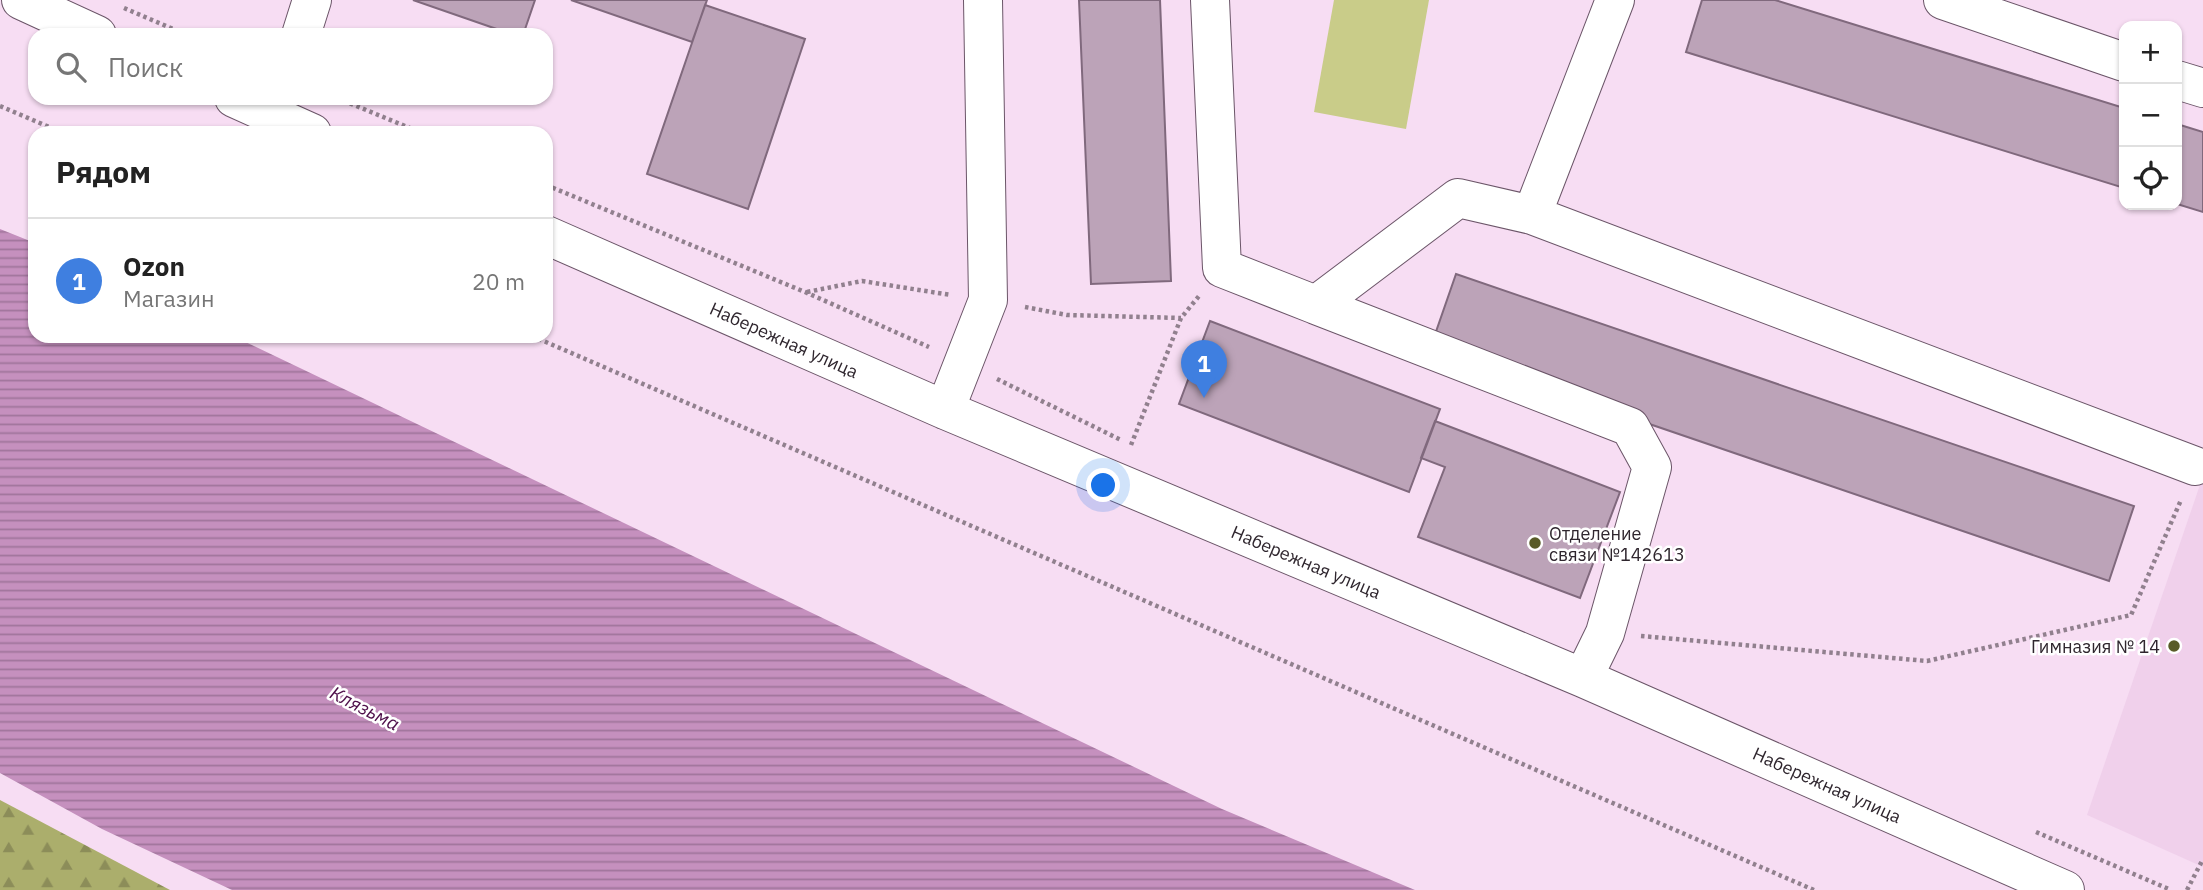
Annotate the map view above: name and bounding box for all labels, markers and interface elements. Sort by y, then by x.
map controls [2119,21,2182,210]
button: + [2119,21,2182,84]
search box [28,28,553,105]
icon: search [52,48,90,86]
text: Поиск [108,50,183,84]
button: − [2119,84,2182,147]
button: locate [2119,147,2182,210]
text: Рядом [56,152,151,191]
text: Ozon [123,249,185,283]
text: 1 [72,266,86,296]
text: 20 m [472,266,525,296]
text: Магазин [123,283,214,313]
street label: Набережная улица [706,297,862,383]
pin: 1 [1181,340,1227,398]
your location [1086,468,1120,502]
street label: Набережная улица [1228,520,1385,604]
place label: Отделение связи №142613 [1549,522,1685,566]
marker: Отделение связи №142613 [1527,535,1543,551]
place label: Гимназия № 14 [2031,635,2160,658]
marker: Гимназия № 14 [2166,638,2182,654]
water label: Клязьма [326,680,404,736]
street label: Набережная улица [1749,742,1905,828]

